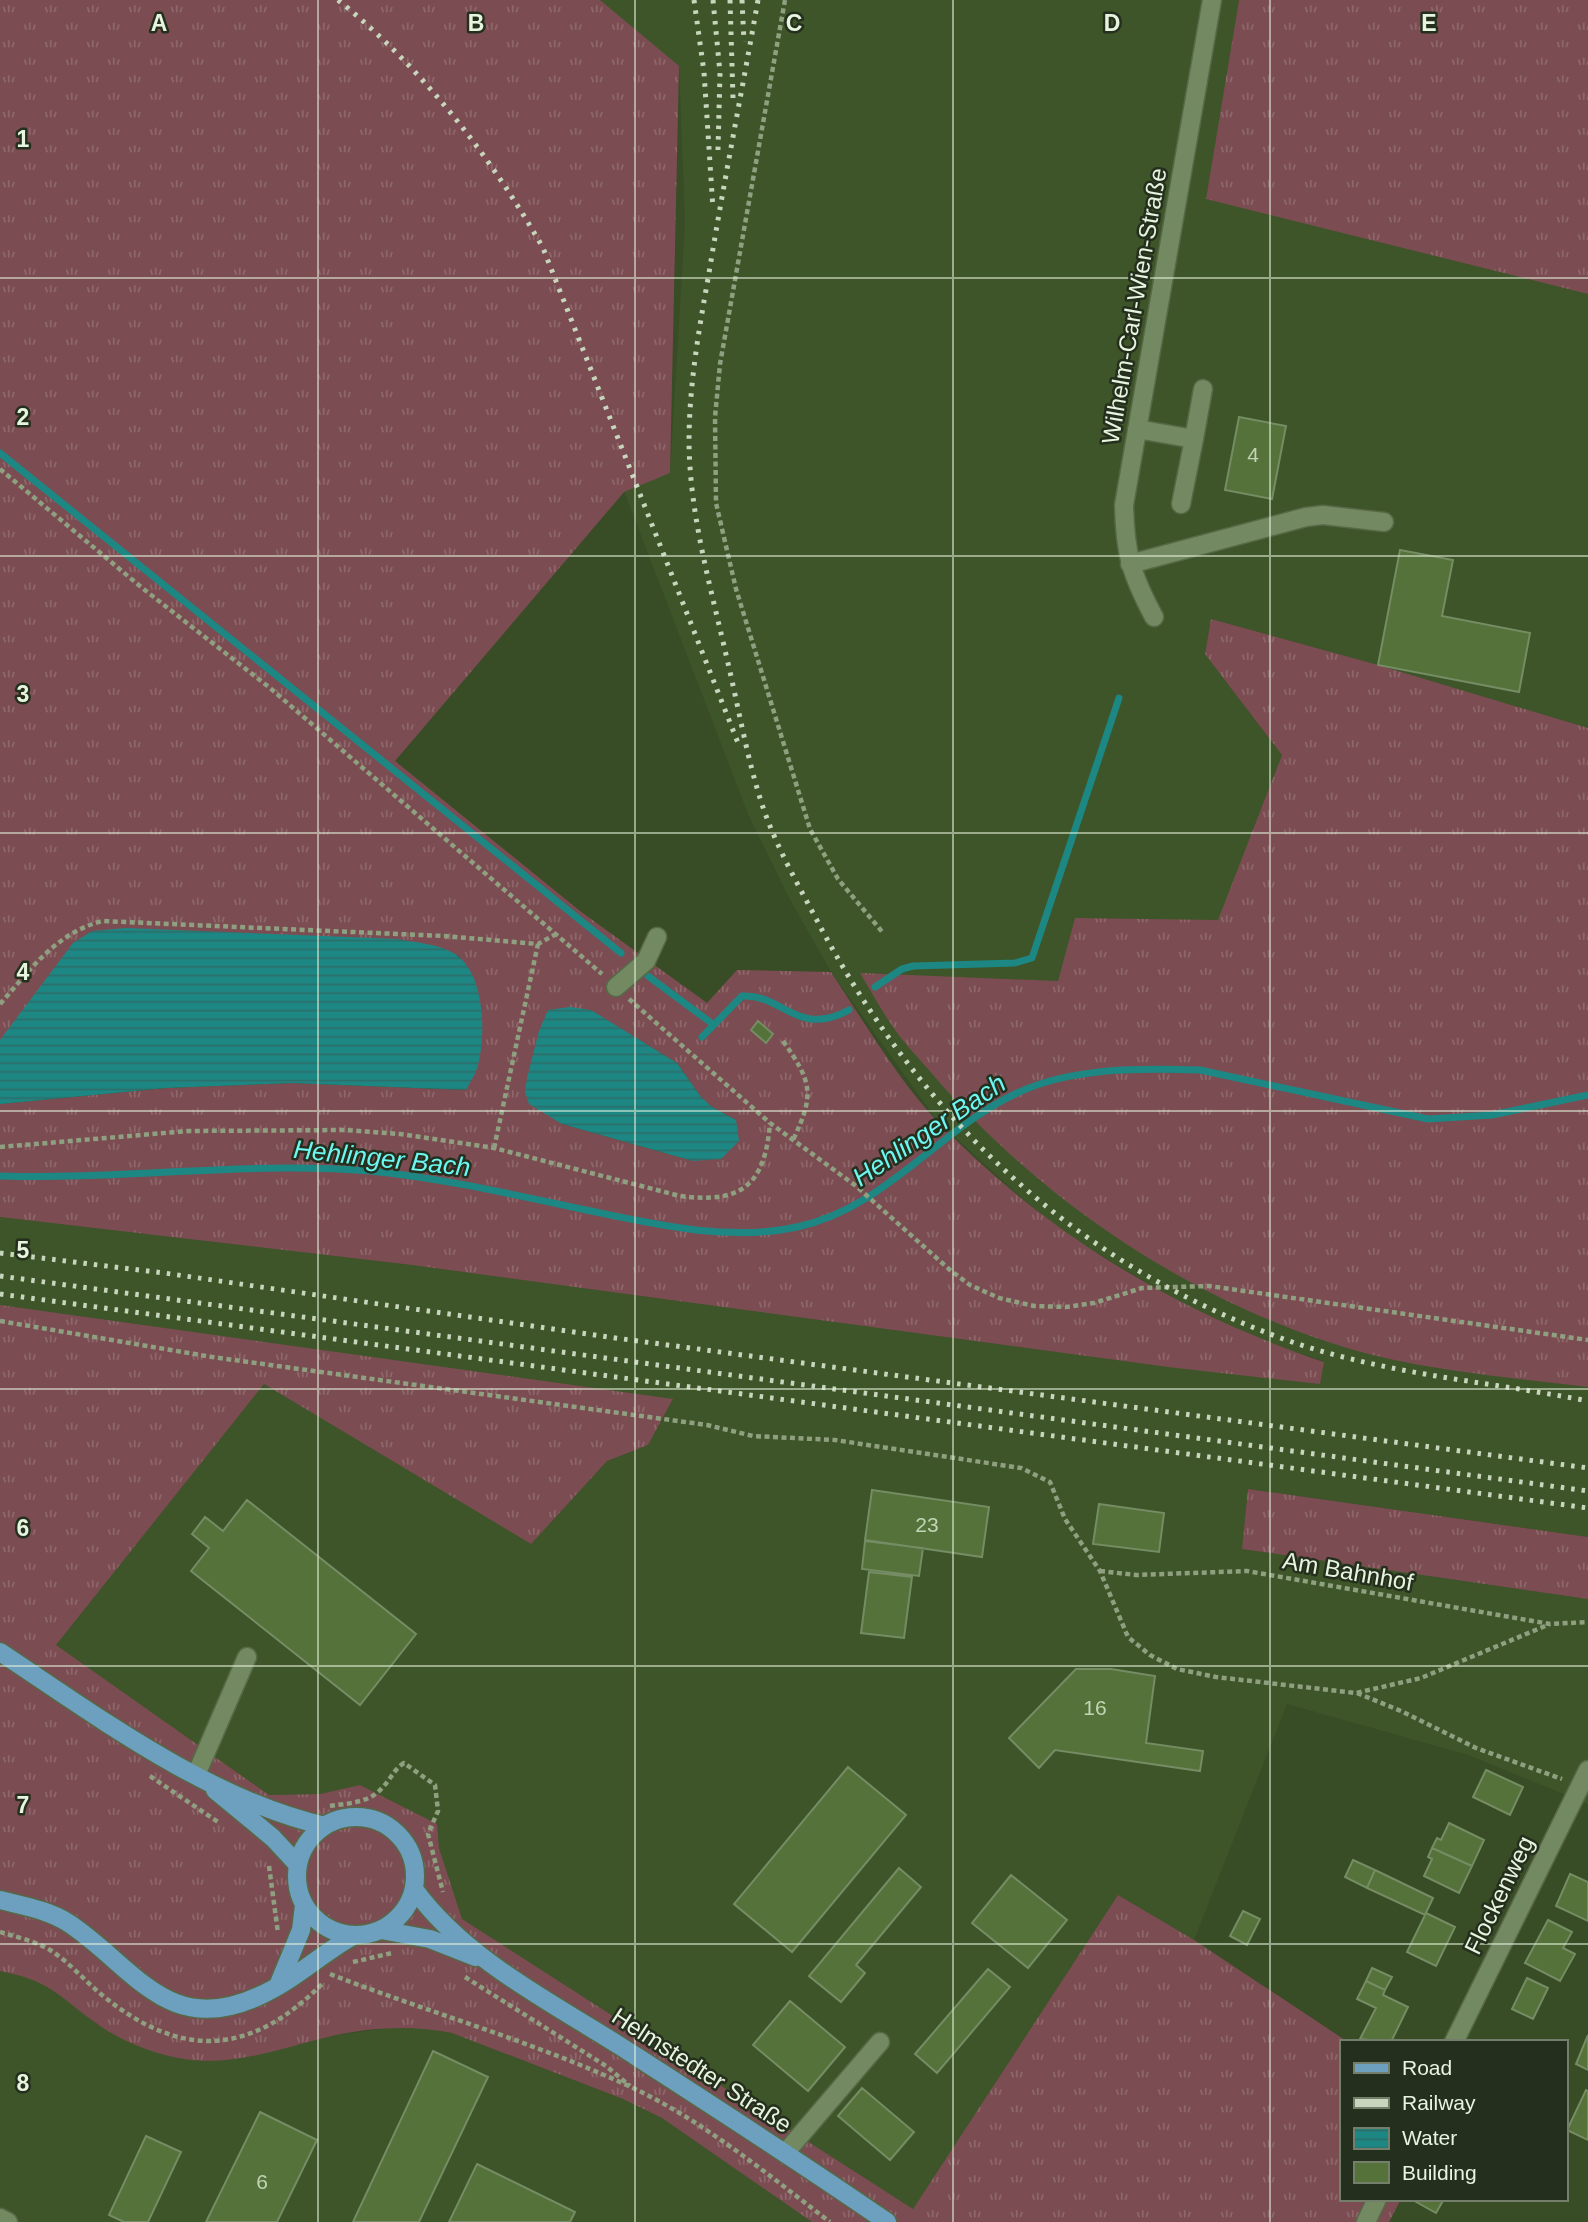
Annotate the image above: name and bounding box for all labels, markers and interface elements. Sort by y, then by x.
text: A [151,10,167,36]
text: B [468,10,484,36]
text: C [786,10,802,36]
text: D [1104,10,1120,36]
text: E [1421,10,1437,36]
text: 1 [17,126,30,152]
street label: Wilhelm-Carl-Wien-Straße [1096,166,1172,446]
text: 2 [17,404,29,430]
house number: 4 [1247,443,1259,466]
text: 3 [17,681,29,707]
text: 4 [17,959,30,985]
water label: Hehlinger Bach [847,1068,1011,1192]
water label: Hehlinger Bach [292,1134,472,1182]
text: 5 [17,1237,30,1263]
house number: 23 [915,1513,939,1536]
text: 6 [17,1515,29,1541]
street label: Am Bahnhof [1281,1546,1416,1596]
house number: 16 [1083,1696,1107,1719]
text: 7 [17,1792,29,1818]
street label: Flockenweg [1459,1832,1539,1958]
street label: Helmstedter Straße [607,2002,797,2138]
legend [1340,2040,1567,2201]
text: Road [1402,2056,1452,2079]
text: 8 [17,2070,30,2096]
text: Railway [1402,2091,1476,2114]
text: Water [1402,2126,1457,2149]
text: Building [1402,2161,1477,2184]
house number: 6 [256,2170,268,2193]

